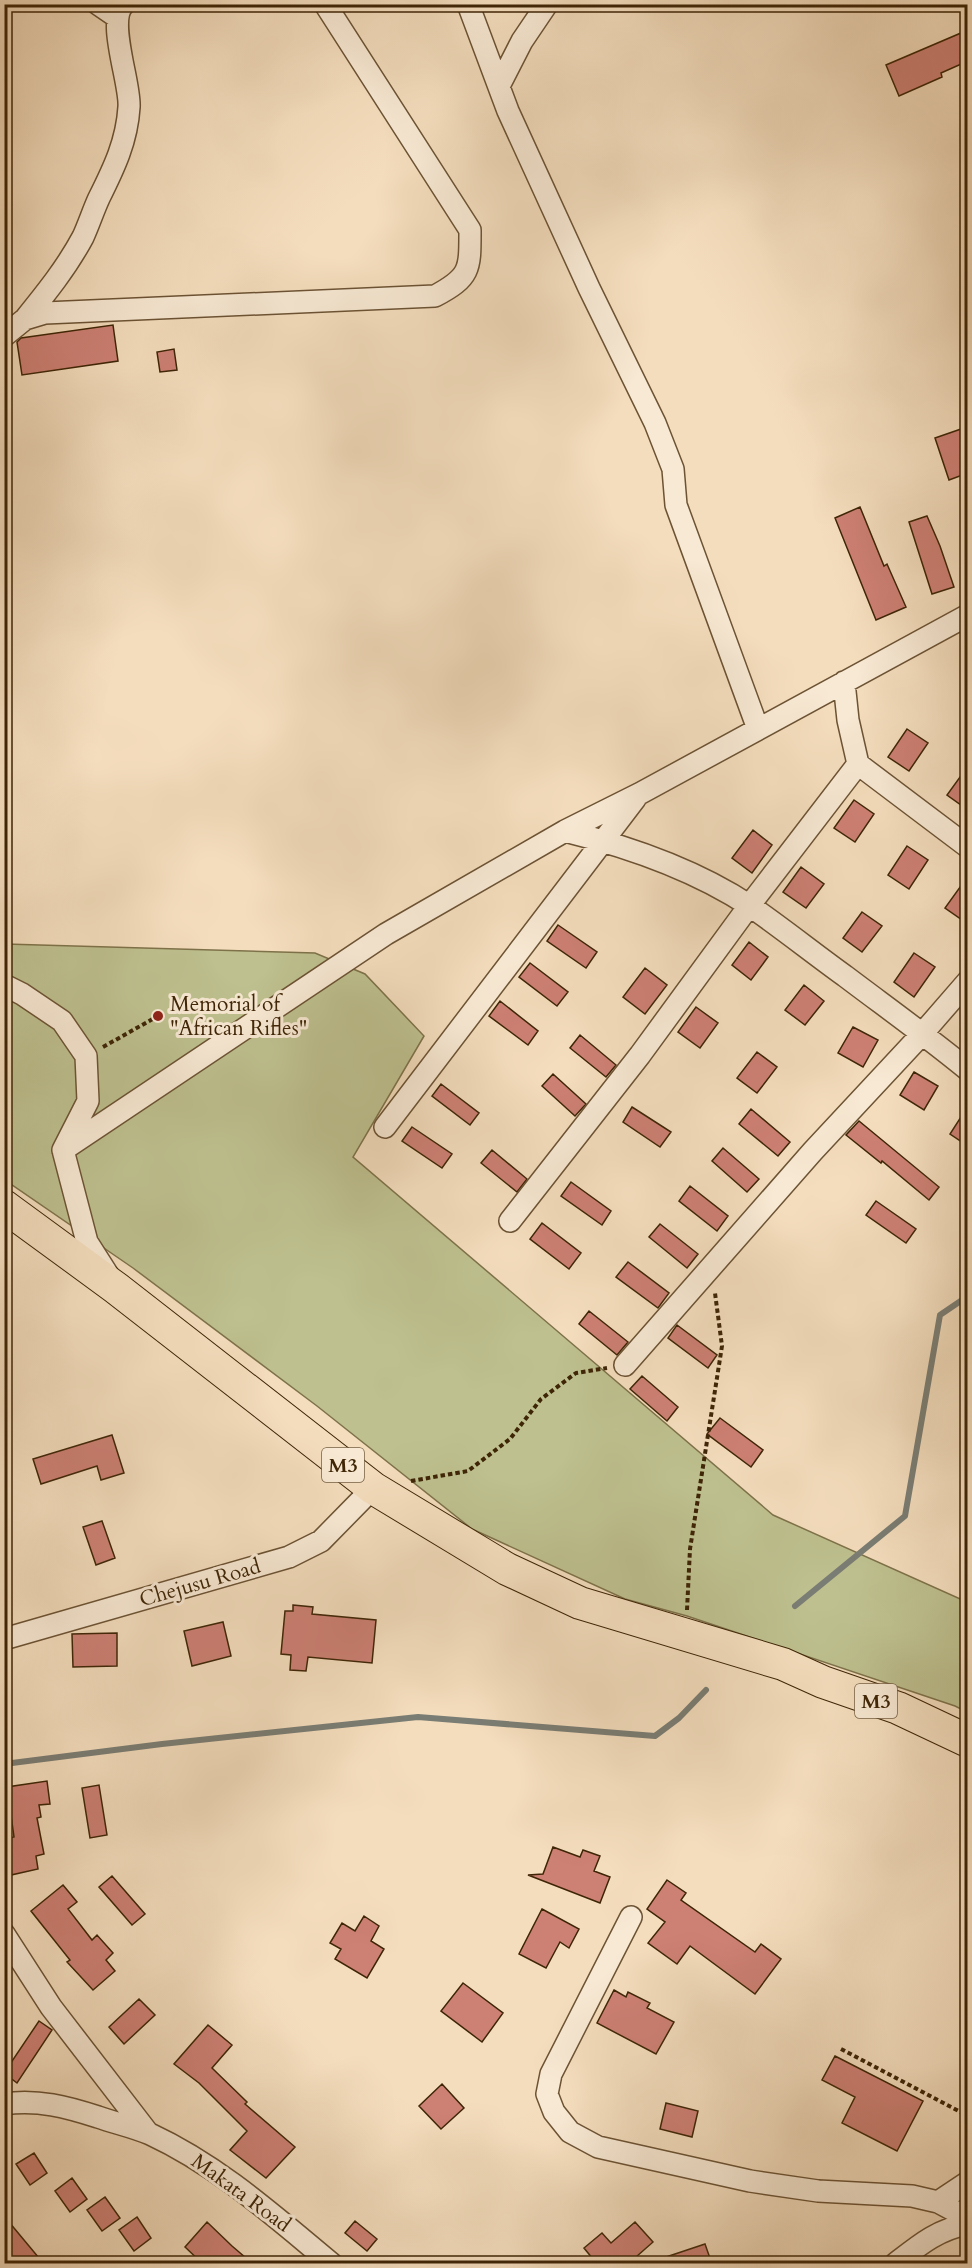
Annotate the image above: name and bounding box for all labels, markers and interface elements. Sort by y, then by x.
place label: Memorial of "African Rifles" [170,990,307,1043]
marker: Memorial of "African Rifles" [151,1009,165,1023]
road number: M3 [322,1448,364,1482]
street label: Chejusu Road [136,1552,264,1614]
road number: M3 [855,1684,897,1718]
street label: Makata Road [185,2147,297,2239]

